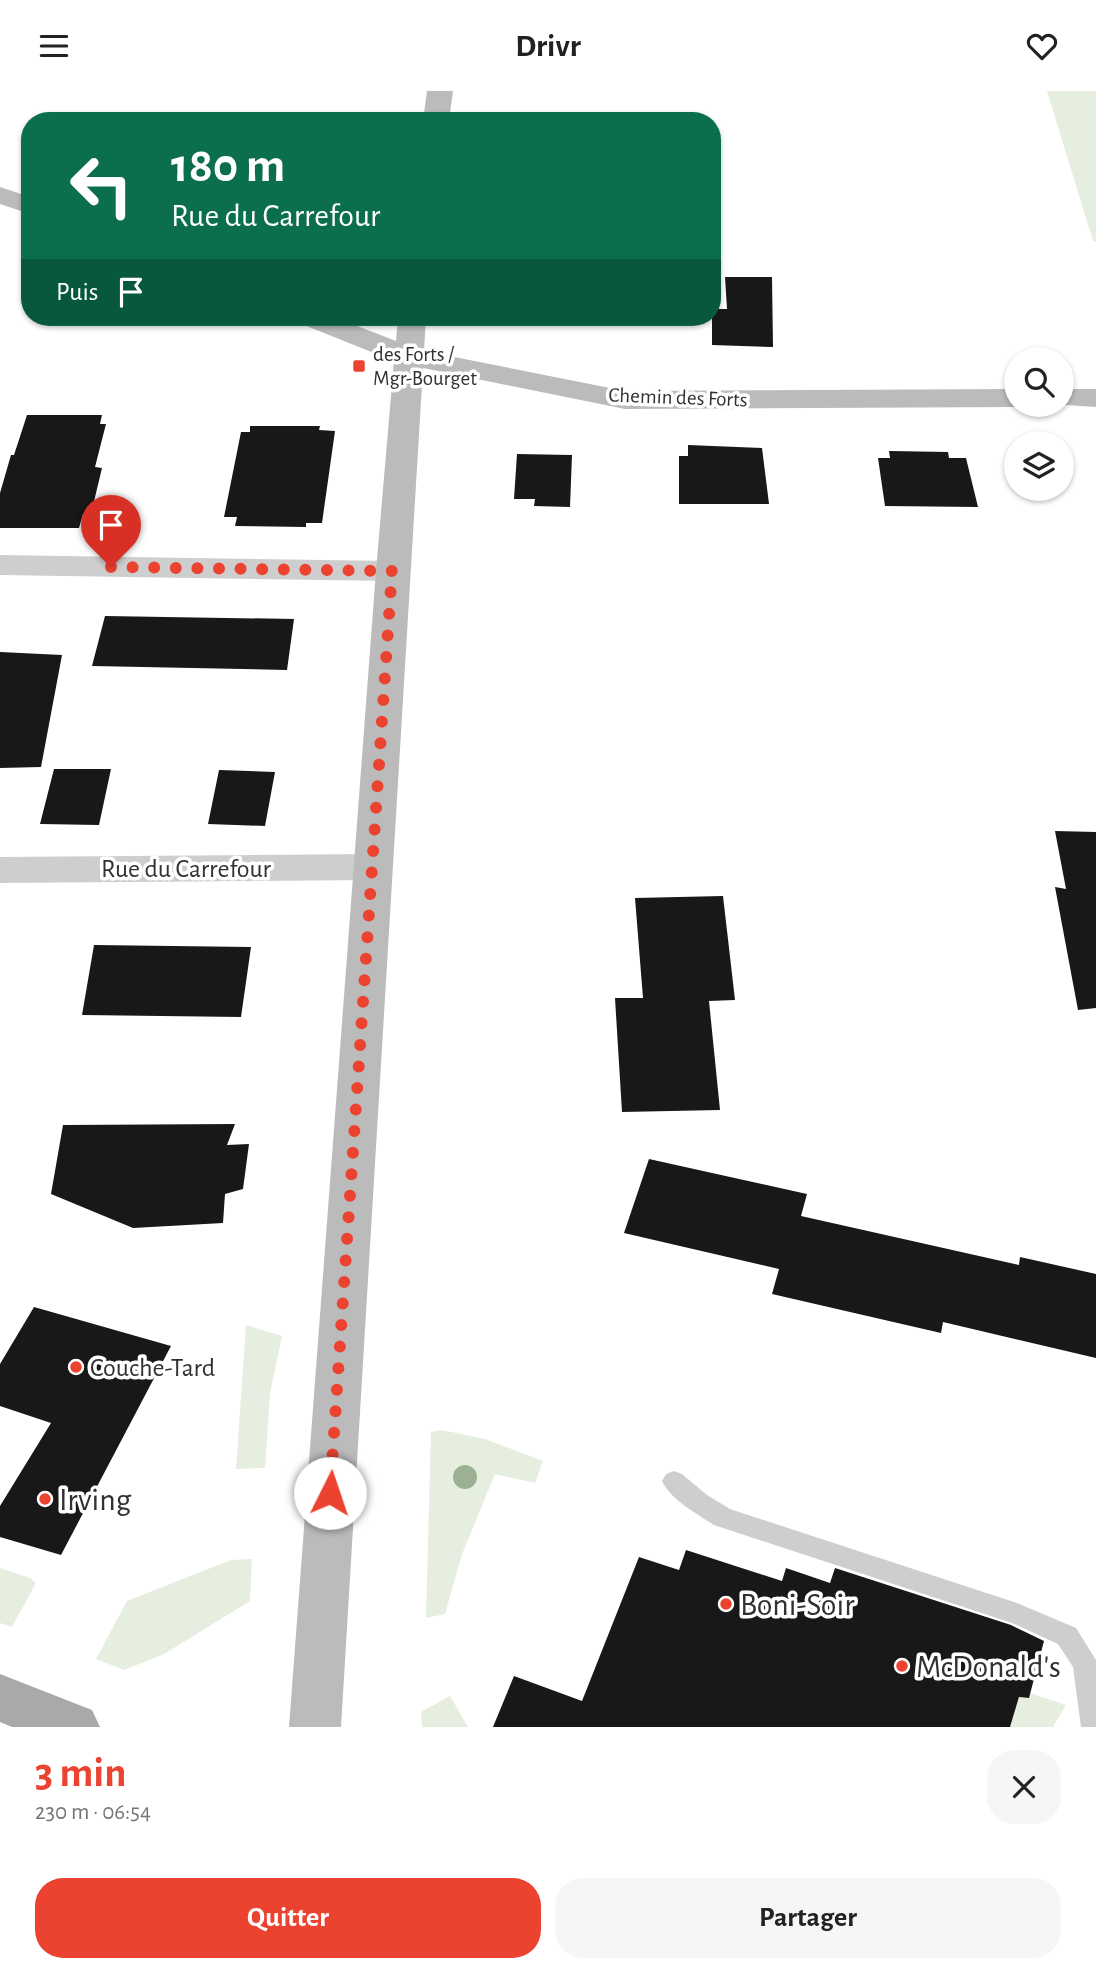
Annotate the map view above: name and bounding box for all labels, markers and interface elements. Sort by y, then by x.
icon: menu [35,27,73,65]
icon: heart [1023,27,1061,65]
text: Drivr [515,30,581,62]
icon: left [56,140,147,231]
text: 180 m [171,142,285,191]
text: Rue du Carrefour [171,200,380,232]
icon: arrive [112,273,150,311]
text: Puis [56,279,98,305]
place label: des Forts / Mgr-Bourget [373,344,477,389]
map controls [1004,347,1074,501]
button: search [1004,347,1074,417]
marker: des Forts / Mgr-Bourget [351,358,367,374]
street label: Chemin des Forts [608,385,748,410]
button: layers [1004,431,1074,501]
pin [81,495,141,567]
icon: arrive [92,506,130,544]
street label: Rue du Carrefour [101,856,272,882]
place label: Couche-Tard [90,1355,215,1381]
marker: Couche-Tard [68,1359,84,1375]
position arrow [293,1456,367,1530]
place label: Irving [59,1484,132,1516]
marker: Irving [37,1491,53,1507]
place label: Boni-Soir [740,1589,855,1621]
marker: Boni-Soir [718,1596,734,1612]
place label: McDonald's [916,1651,1061,1683]
marker: McDonald's [894,1658,910,1674]
button: close [987,1750,1061,1824]
text: 3 min [35,1752,127,1794]
text: 230 m · 06:54 [35,1801,151,1824]
button: Quitter [35,1878,541,1958]
button: Partager [555,1878,1061,1958]

